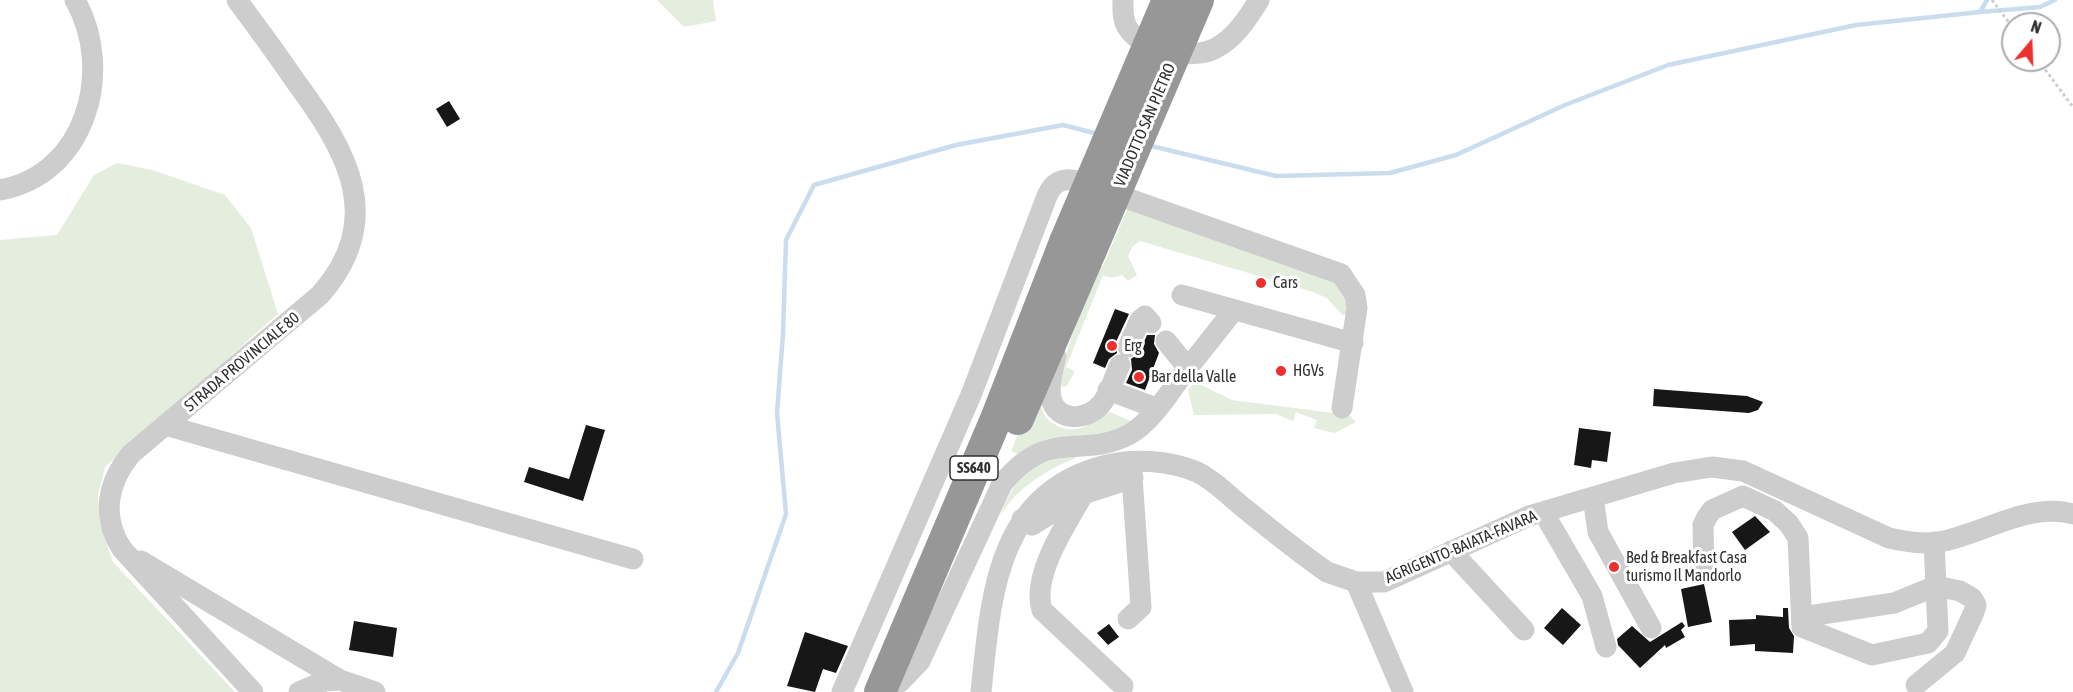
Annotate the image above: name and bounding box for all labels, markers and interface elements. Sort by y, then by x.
north arrow [2001,12,2061,72]
text: N [2029,17,2044,37]
street label: VIADOTTO SAN PIETRO [1110,60,1180,190]
place label: Cars [1273,273,1298,293]
marker: Cars [1254,276,1268,290]
street label: STRADA PROVINCIALE 80 [181,308,303,416]
place label: Erg [1124,336,1142,356]
marker: Erg [1105,339,1119,353]
place label: HGVs [1293,361,1324,381]
marker: HGVs [1274,364,1288,378]
place label: Bar della Valle [1151,367,1236,387]
marker: Bar della Valle [1132,370,1146,384]
road number: SS640 [950,456,998,480]
street label: AGRIGENTO-BAIATA-FAVARA [1382,506,1540,588]
place label: Bed & Breakfast Casa turismo Il Mandorlo [1626,548,1747,586]
marker: Bed & Breakfast Casa turismo Il Mandorlo [1607,560,1621,574]

